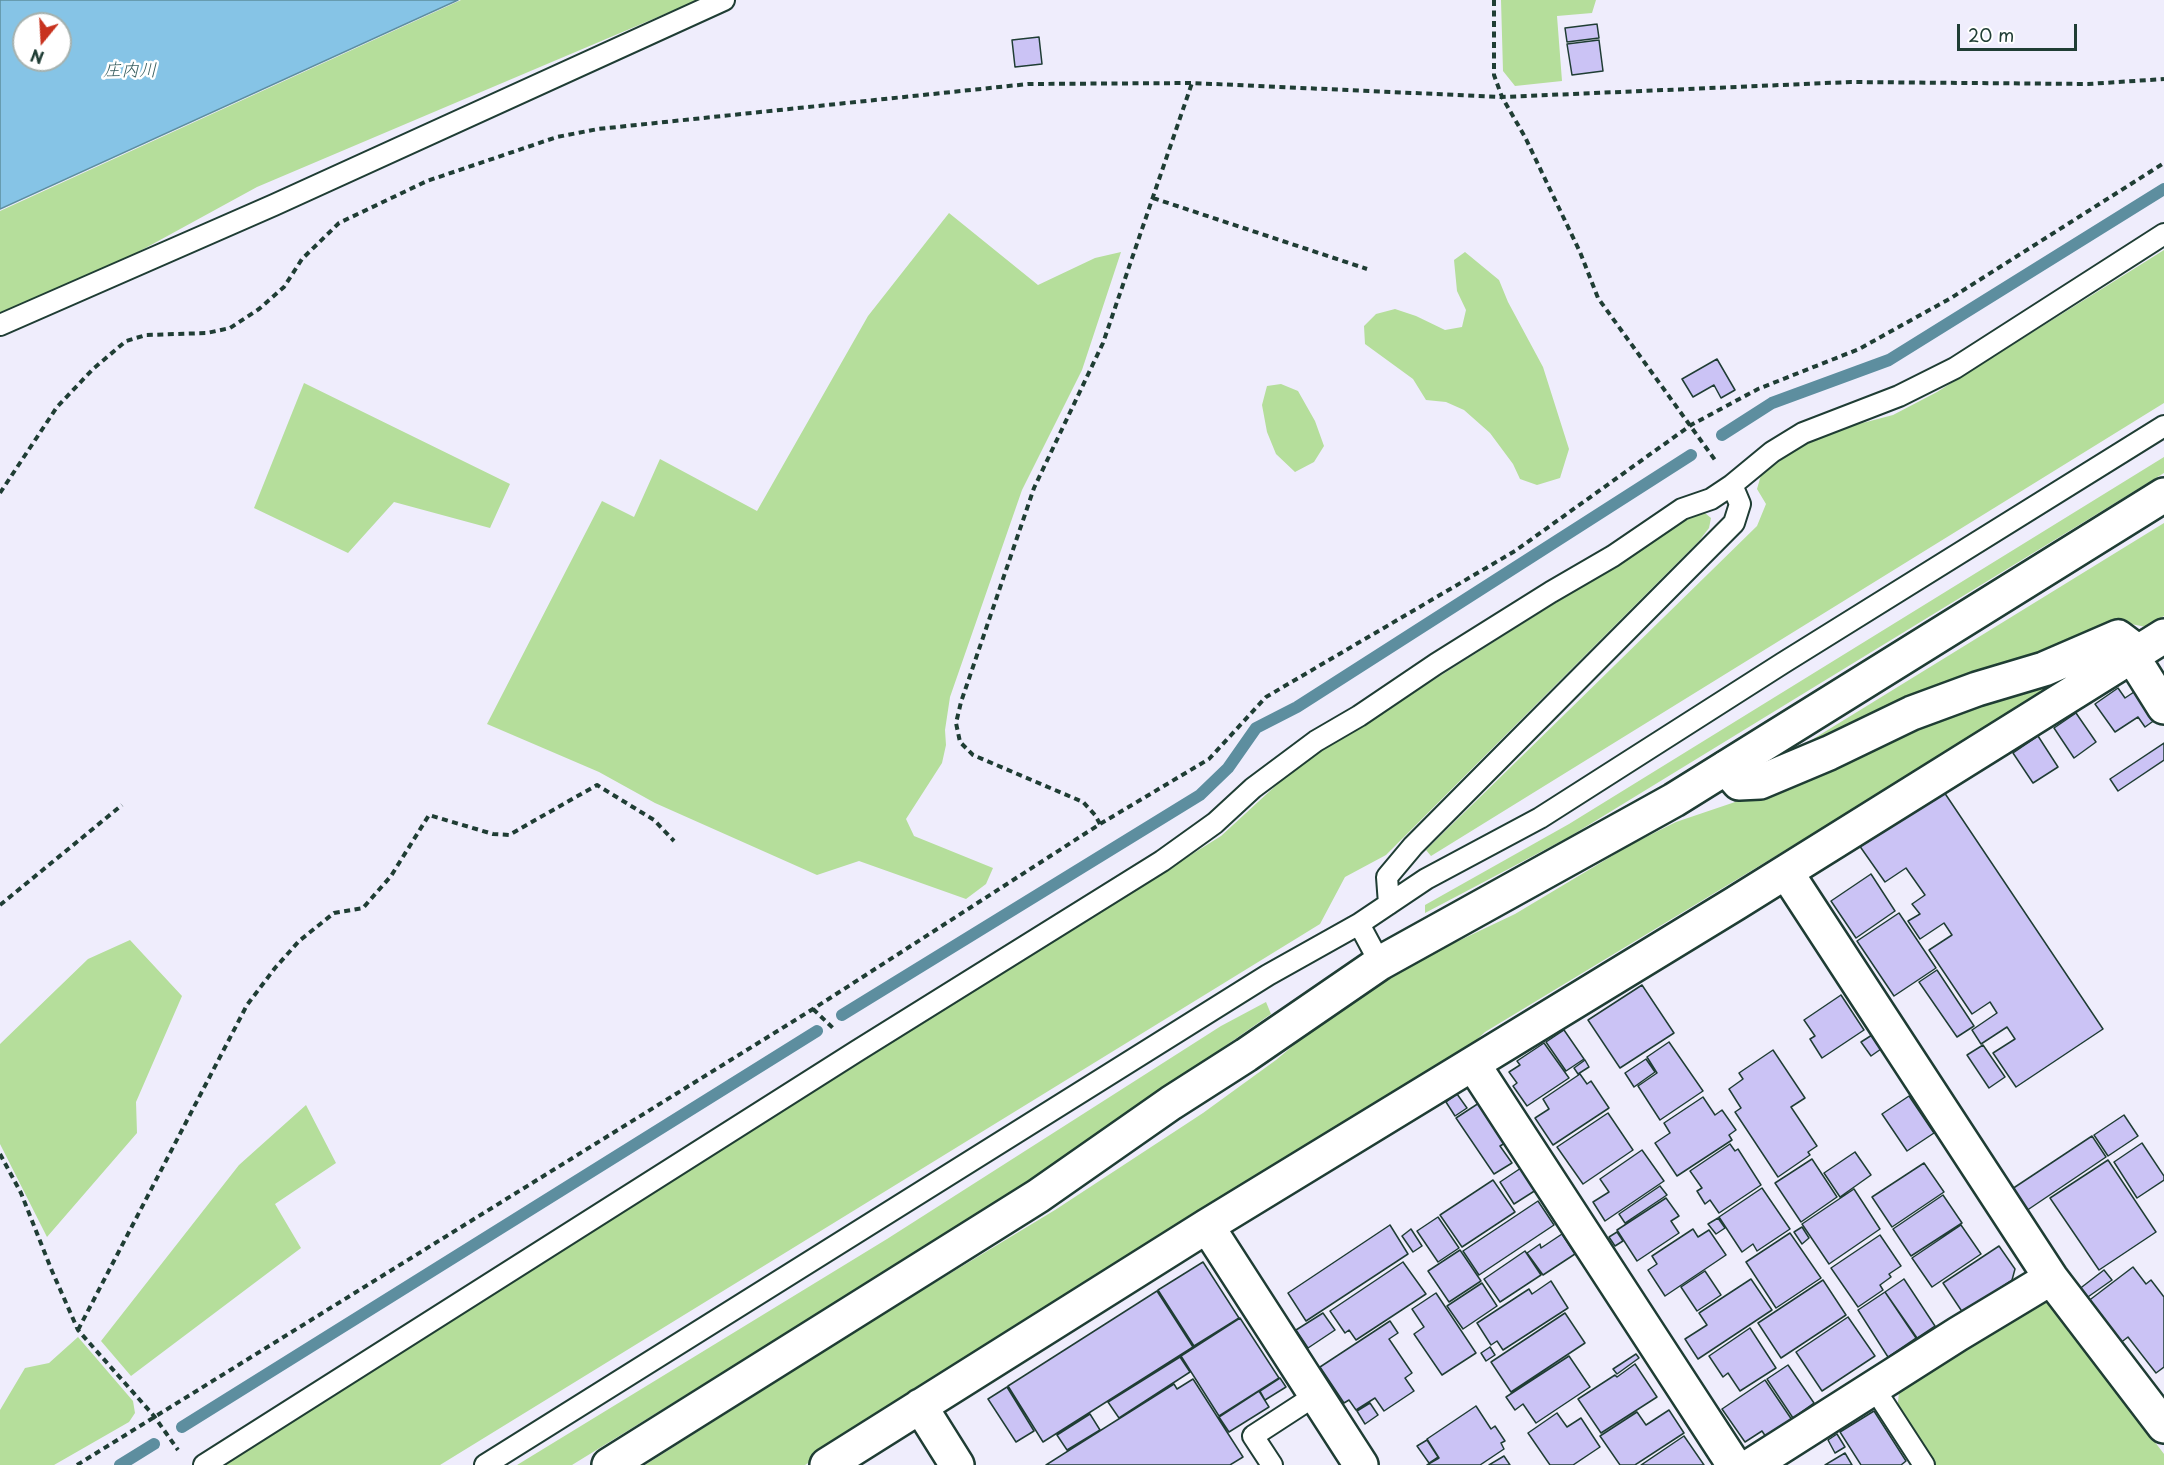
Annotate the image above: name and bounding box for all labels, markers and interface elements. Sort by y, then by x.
north arrow [12,12,72,72]
scale bar [1960,12,2080,50]
text: 20 m [1968,21,2014,48]
text: N [27,44,47,71]
water label: 庄内川 [103,60,157,82]

